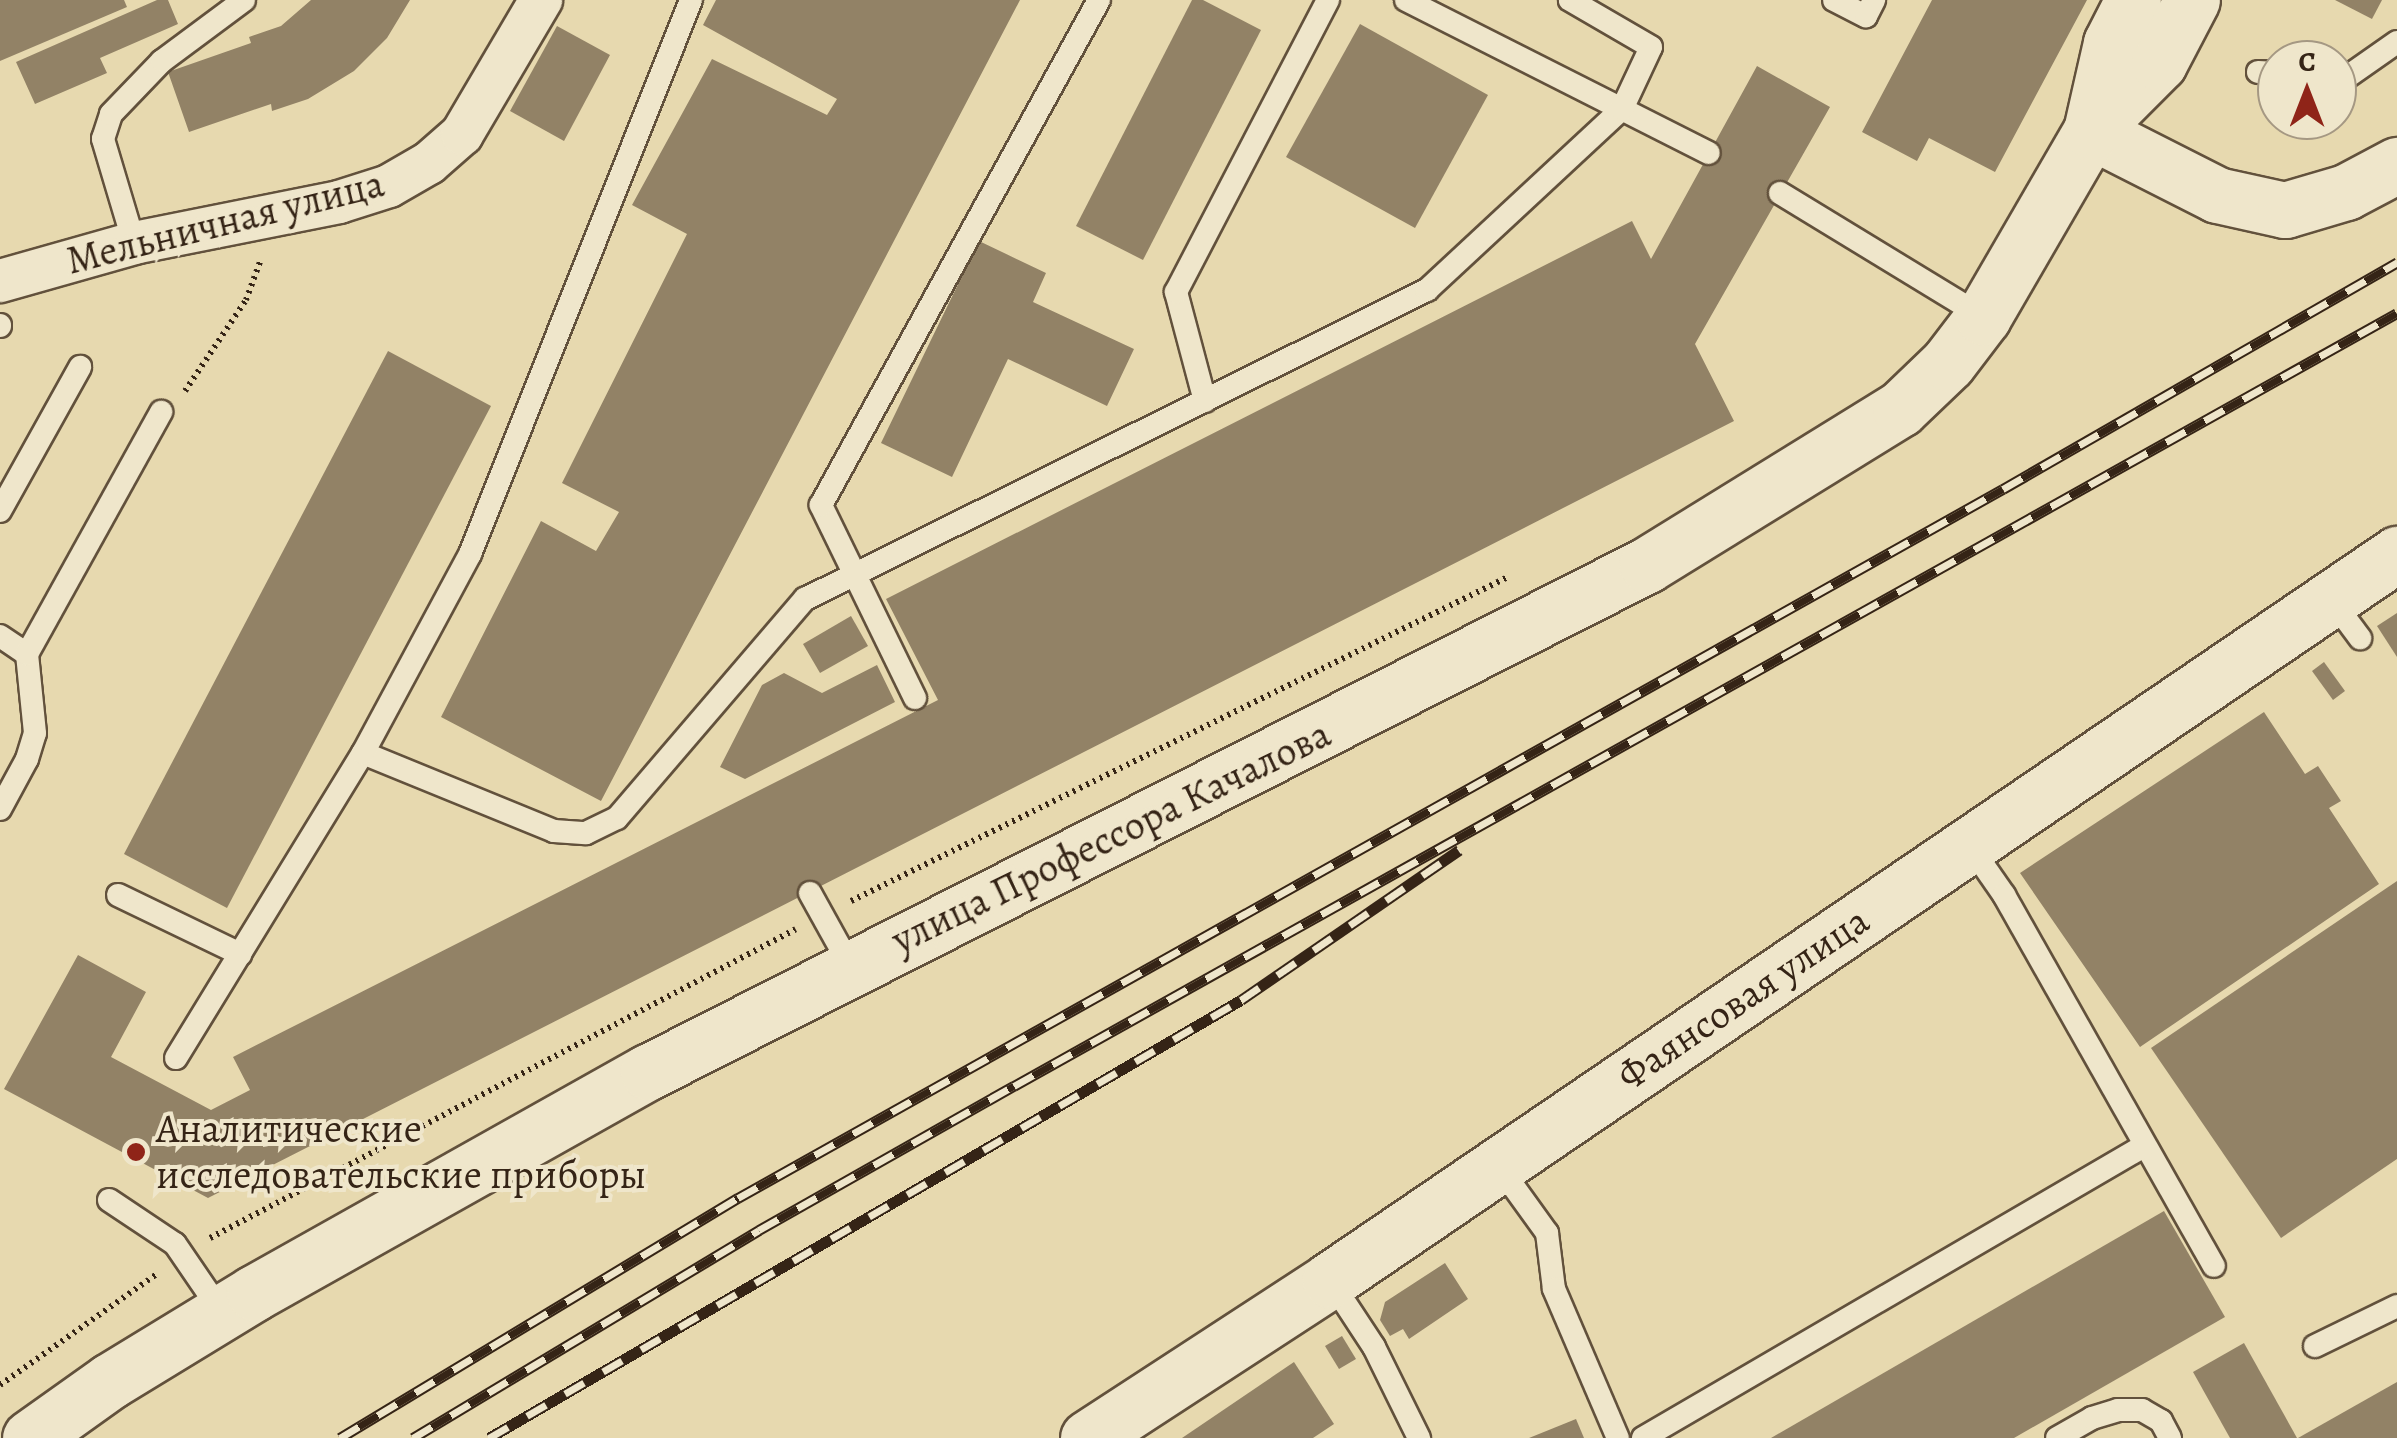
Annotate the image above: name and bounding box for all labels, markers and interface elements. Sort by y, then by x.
north arrow [2257,40,2357,140]
text: С [2298,43,2316,81]
street label: Мельничная улица [61,159,389,285]
street label: улица Профессора Качалова [884,710,1338,964]
street label: Фаянсовая улица [1608,896,1878,1100]
place label: Аналитические исследовательские приборы [156,1105,646,1199]
marker: Аналитические исследовательские приборы [125,1141,147,1163]

